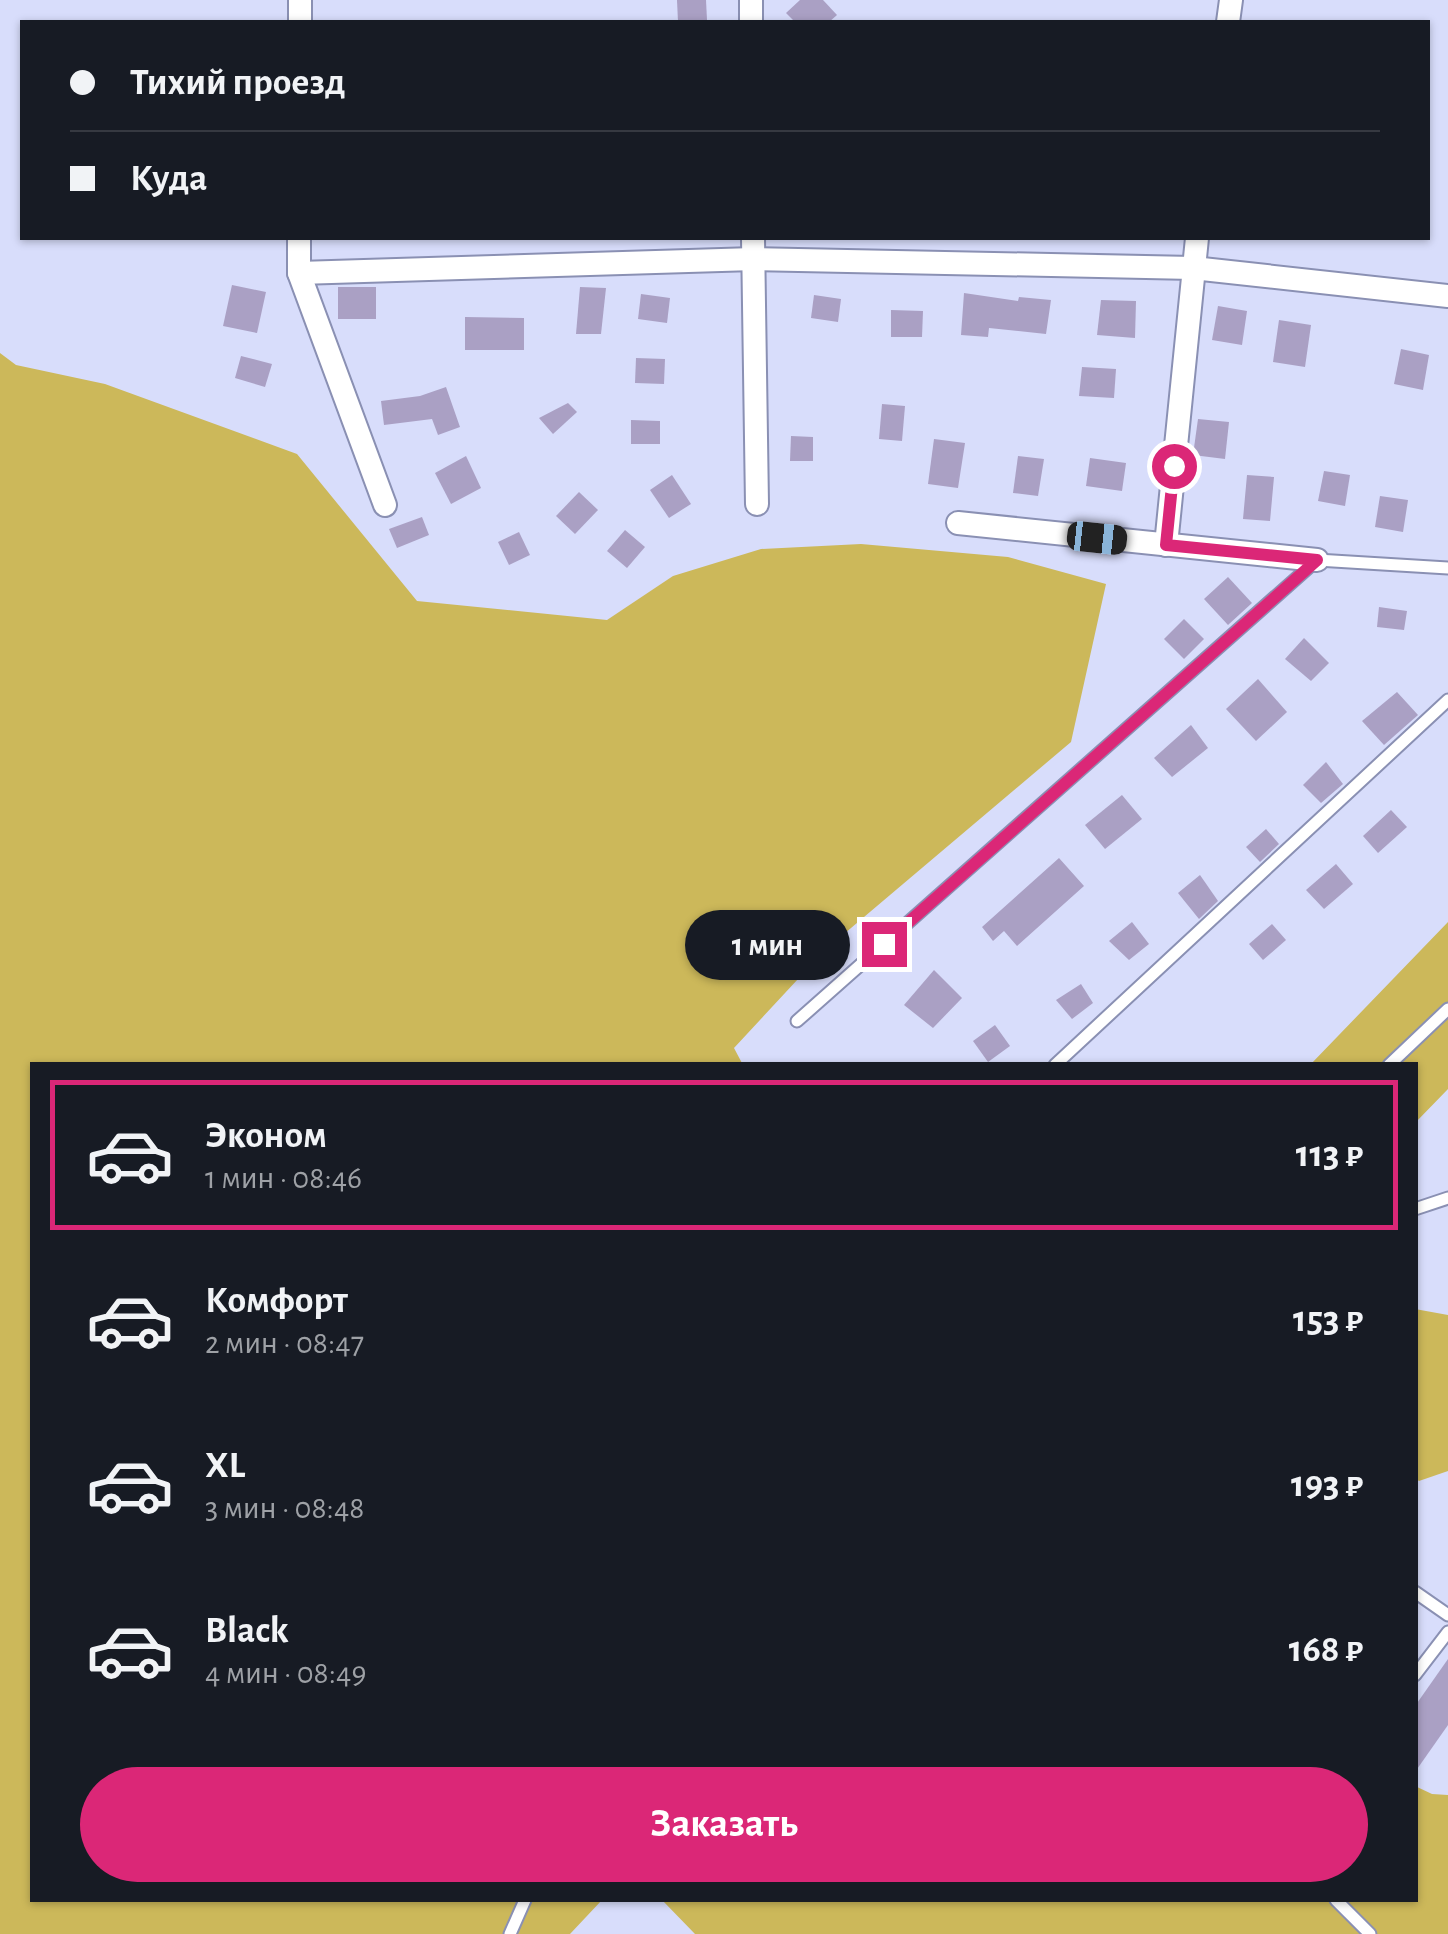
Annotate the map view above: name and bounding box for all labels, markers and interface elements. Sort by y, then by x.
text: Тихий проезд [130,64,346,102]
text: Куда [130,160,207,198]
route start [1152,444,1197,489]
car [1066,520,1128,556]
callout: 1 мин [684,909,849,979]
route end [862,922,907,967]
text: 1 мин [732,929,803,961]
icon: car [85,1110,175,1200]
text: Эконом [205,1117,327,1155]
text: 113 ₽ [1296,1136,1363,1174]
text: 1 мин · 08:46 [205,1162,362,1194]
icon: car [85,1275,175,1365]
text: Комфорт [205,1282,348,1320]
text: 153 ₽ [1293,1301,1363,1339]
text: 2 мин · 08:47 [205,1327,364,1359]
icon: car [85,1440,175,1530]
text: XL [205,1447,245,1485]
text: 193 ₽ [1291,1466,1363,1504]
text: 3 мин · 08:48 [205,1492,364,1524]
icon: car [85,1605,175,1695]
text: Black [205,1612,289,1650]
text: 168 ₽ [1289,1631,1363,1669]
text: 4 мин · 08:49 [205,1657,367,1689]
button: Заказать [80,1767,1368,1882]

